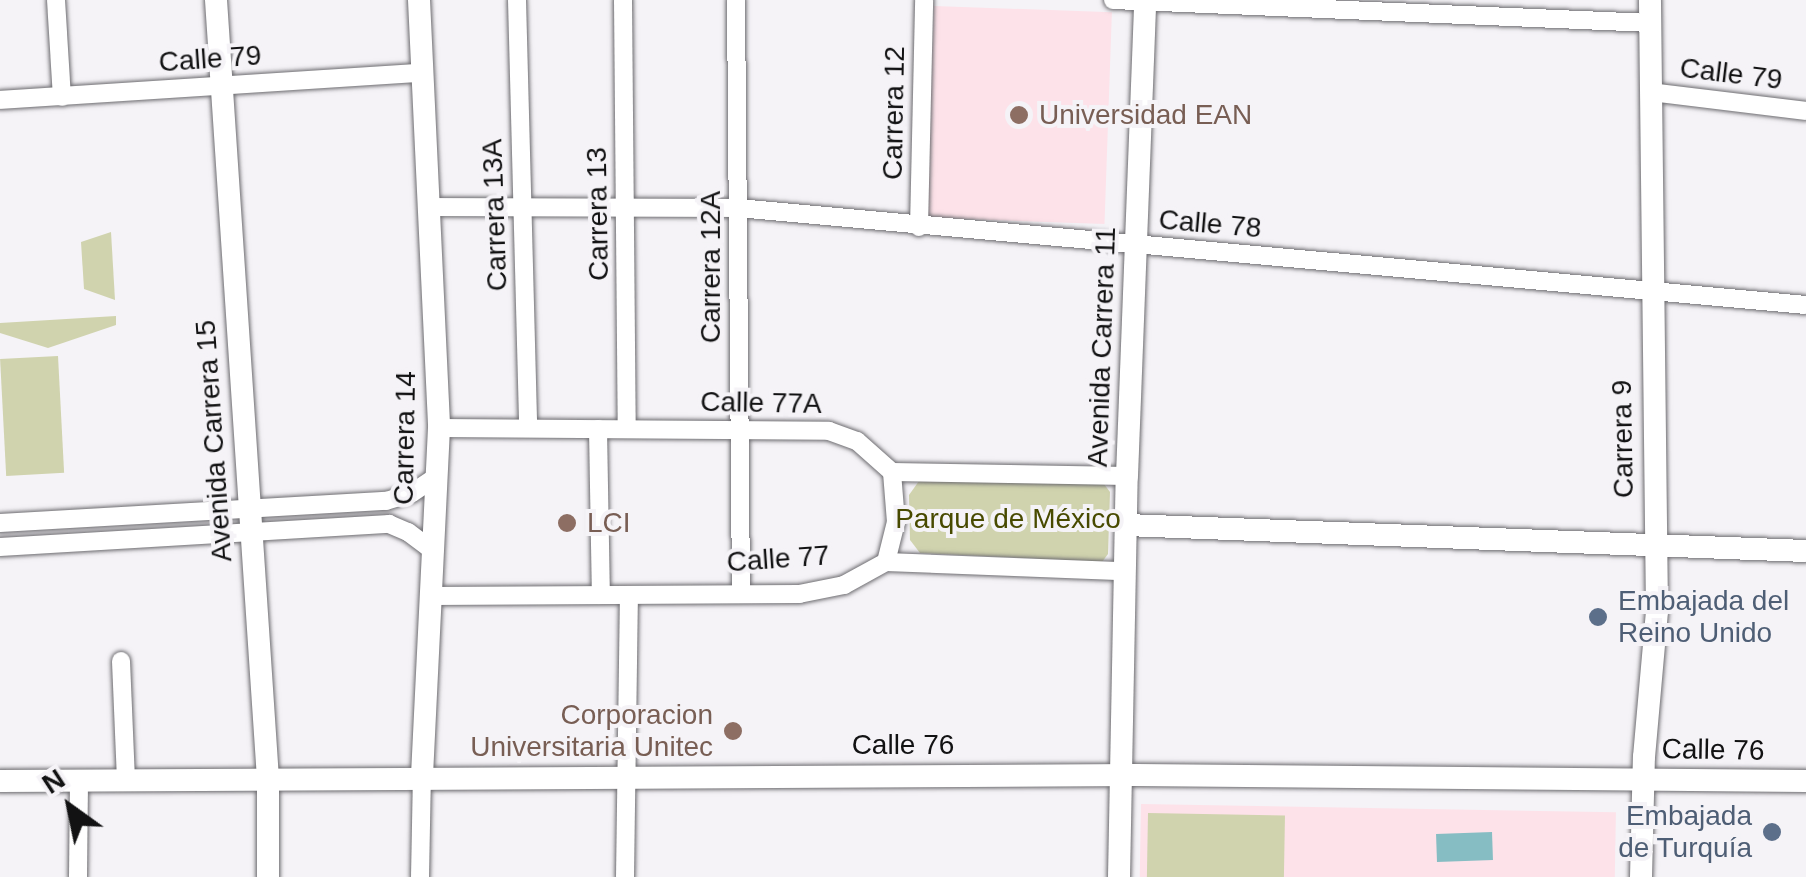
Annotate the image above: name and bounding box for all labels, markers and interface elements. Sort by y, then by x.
street label: Calle 79 [158,39,262,79]
street label: Carrera 12 [876,46,912,180]
street label: Calle 79 [1678,51,1784,97]
place label: Universidad EAN [1039,98,1252,132]
marker: Universidad EAN [1008,104,1030,126]
street label: Carrera 13A [476,138,514,292]
street label: Carrera 13 [580,147,616,281]
street label: Carrera 12A [694,191,728,343]
street label: Calle 78 [1157,203,1263,245]
street label: Avenida Carrera 11 [1081,226,1123,468]
street label: Avenida Carrera 15 [189,319,239,563]
street label: Carrera 14 [387,371,423,505]
street label: Carrera 9 [1605,380,1641,498]
street label: Calle 77A [700,385,822,421]
park label: Parque de México [895,502,1121,536]
place label: LCI [587,506,631,540]
marker: LCI [556,512,578,534]
street label: Calle 77 [726,539,830,579]
place label: Embajada del Reino Unido [1618,584,1789,650]
marker: Embajada del Reino Unido [1587,606,1609,628]
place label: Corporacion Universitaria Unitec [470,698,713,764]
marker: Corporacion Universitaria Unitec [722,720,744,742]
street label: Calle 76 [852,728,954,762]
street label: Calle 76 [1661,732,1765,768]
north arrow [20,757,120,857]
text: N [36,763,70,800]
place label: Embajada de Turquía [1618,799,1752,865]
marker: Embajada de Turquía [1761,821,1783,843]

